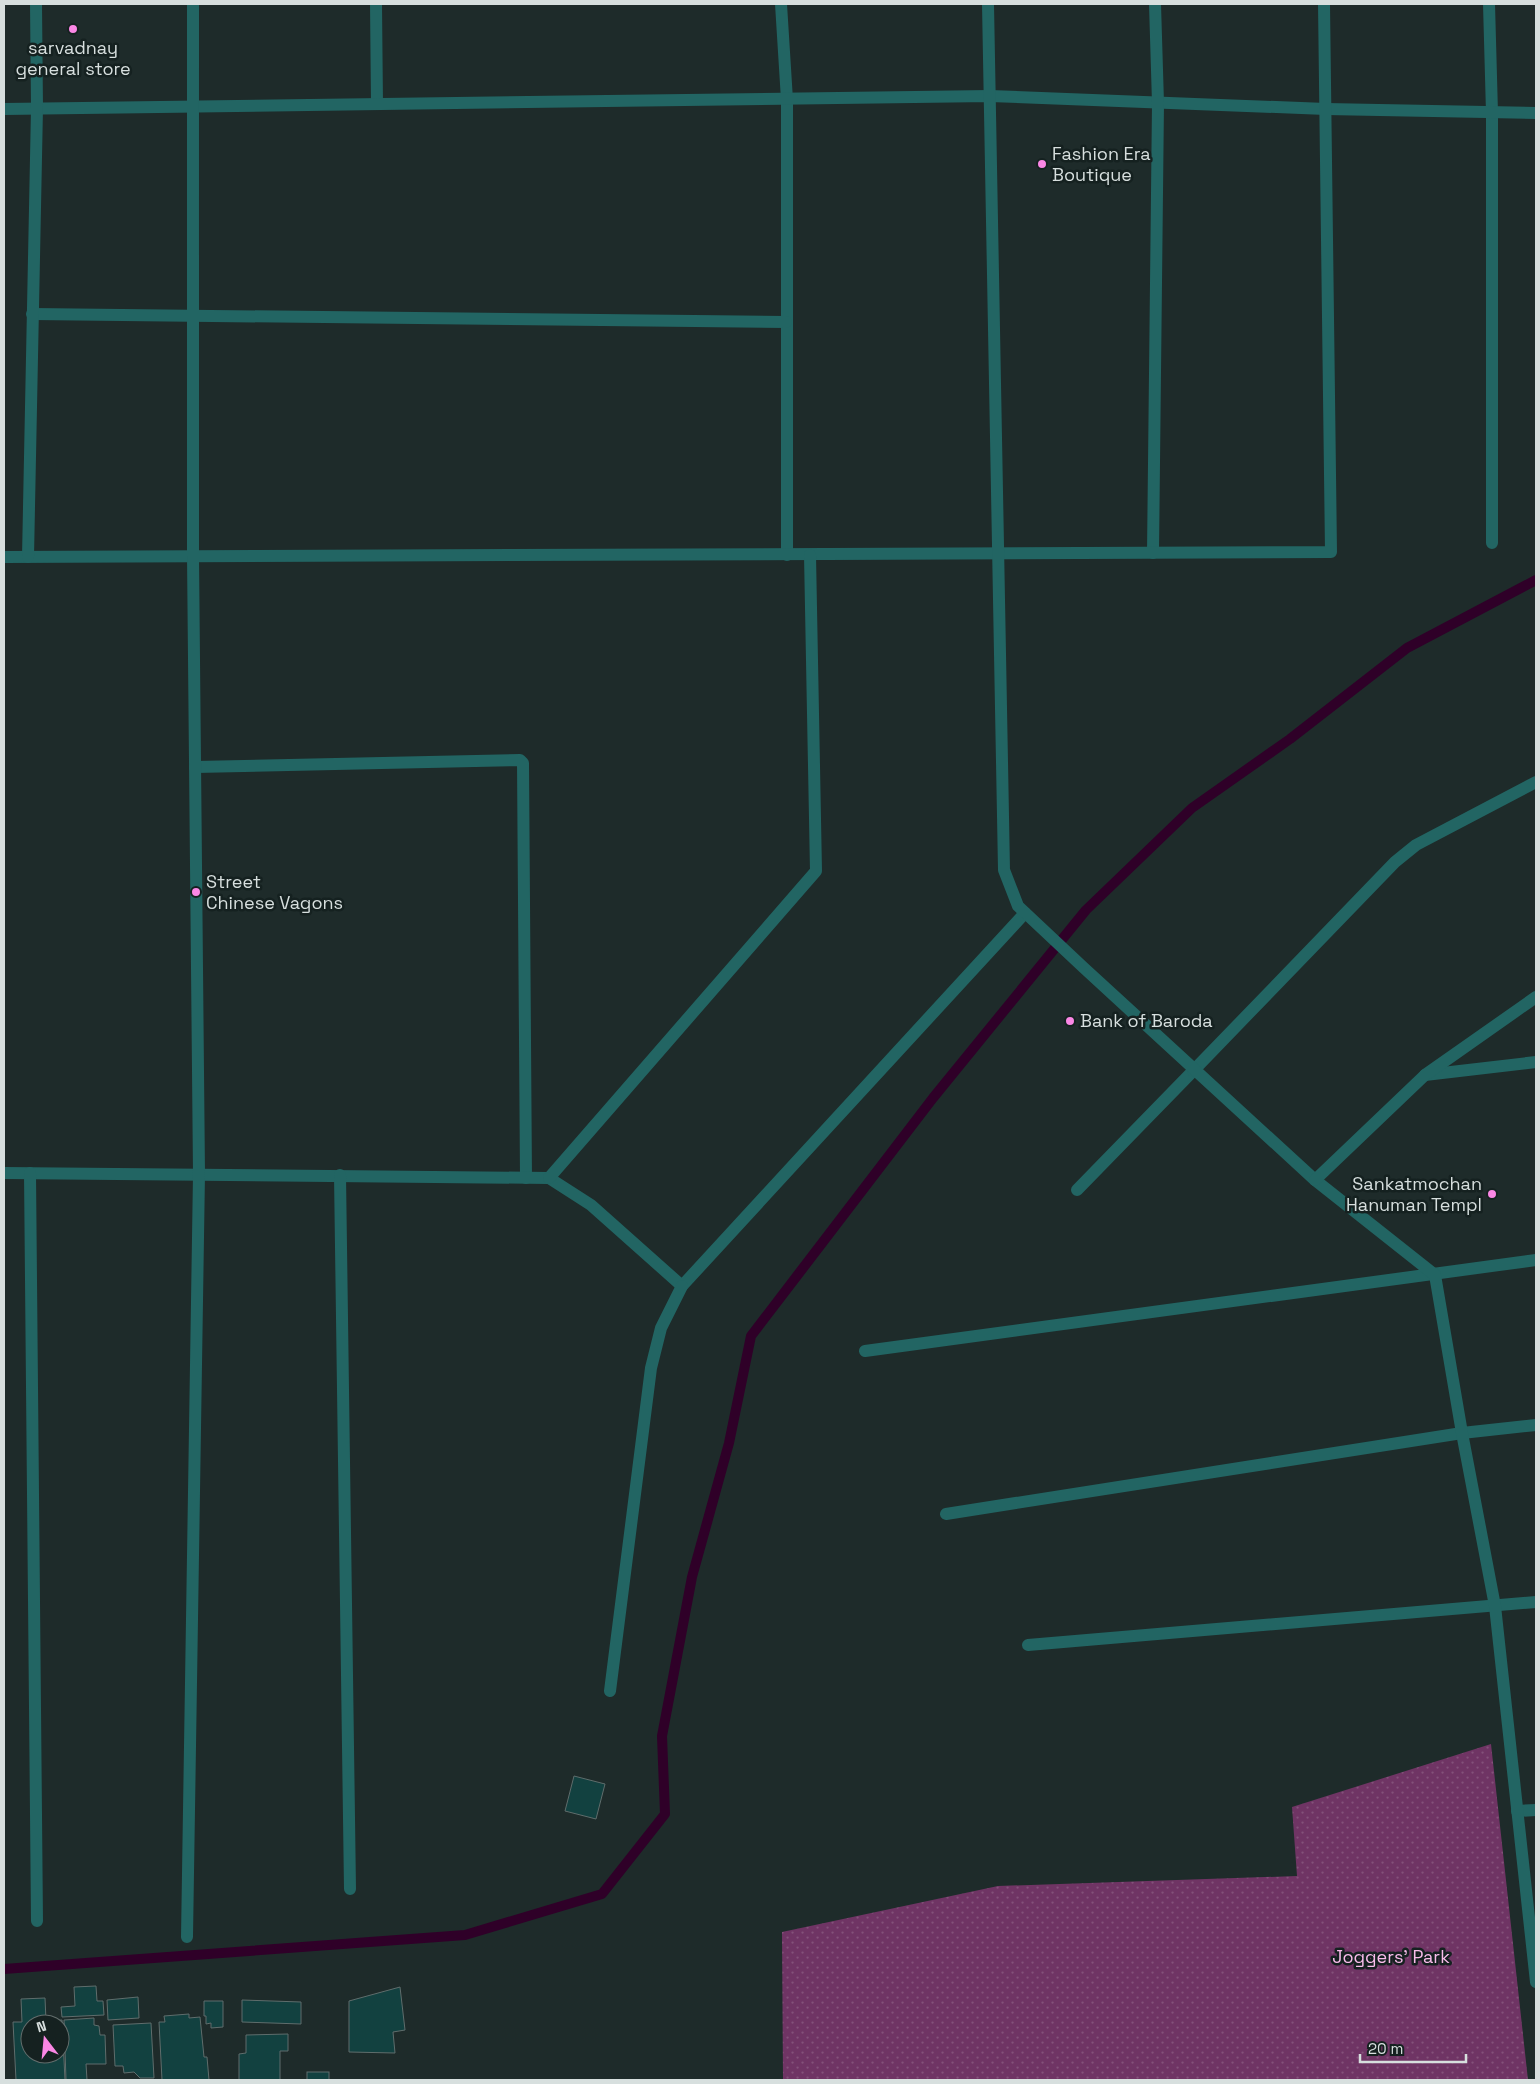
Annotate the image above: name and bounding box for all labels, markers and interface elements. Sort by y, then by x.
marker: sarvadnay general store [67,23,79,35]
place label: sarvadnay general store [15,36,131,80]
place label: Fashion Era Boutique [1052,142,1151,186]
marker: Fashion Era Boutique [1036,158,1048,170]
place label: Street Chinese Vagons [206,870,343,914]
marker: Street Chinese Vagons [190,886,202,898]
place label: Bank of Baroda [1080,1009,1213,1032]
marker: Bank of Baroda [1064,1015,1076,1027]
place label: Sankatmochan Hanuman Templ [1346,1172,1482,1216]
marker: Sankatmochan Hanuman Templ [1486,1188,1498,1200]
park label: Joggers' Park [1332,1945,1450,1968]
north arrow [20,2014,70,2064]
text: N [34,2017,48,2036]
scale bar [1360,2032,1466,2064]
text: 20 m [1368,2039,1403,2058]

